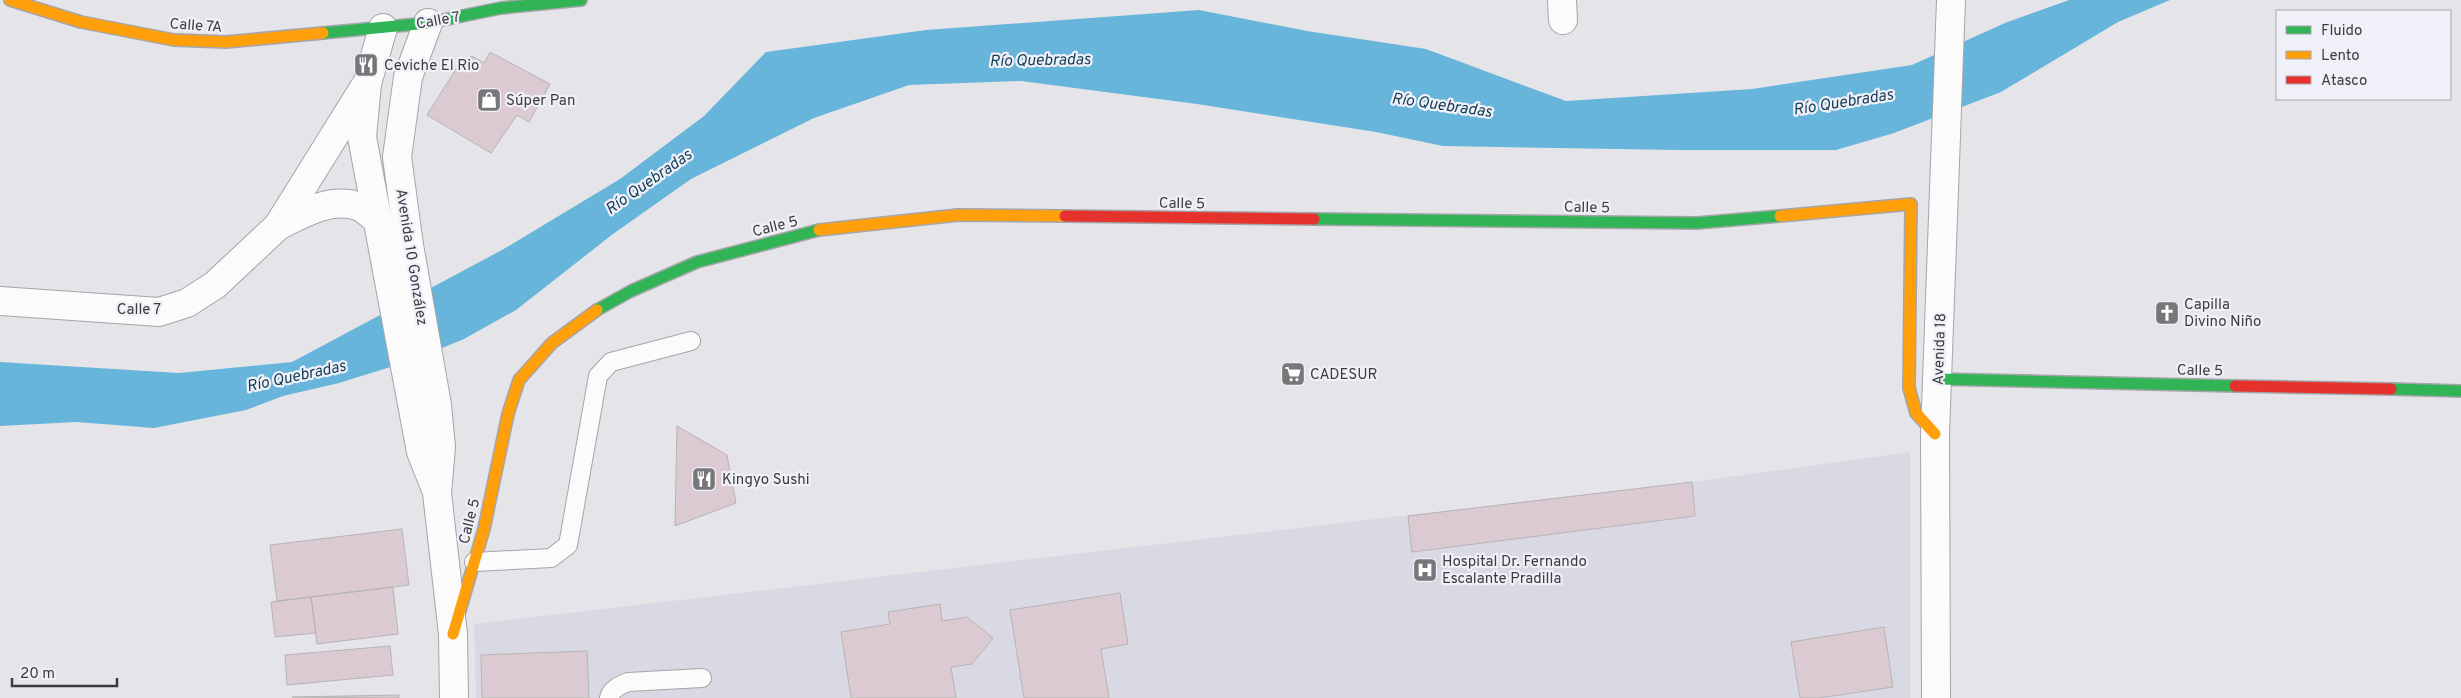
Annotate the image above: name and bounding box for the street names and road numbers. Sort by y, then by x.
street label: Calle 7 [415,8,462,35]
street label: Calle 7A [169,15,223,38]
street label: Avenida 10 González [390,188,431,327]
street label: Calle 5 [1159,195,1205,214]
street label: Calle 5 [1564,199,1610,218]
street label: Calle 5 [751,213,800,242]
street label: Calle 7 [117,301,161,320]
street label: Avenida 18 [1930,313,1951,385]
street label: Calle 5 [2177,362,2223,381]
street label: Calle 5 [456,497,485,546]

